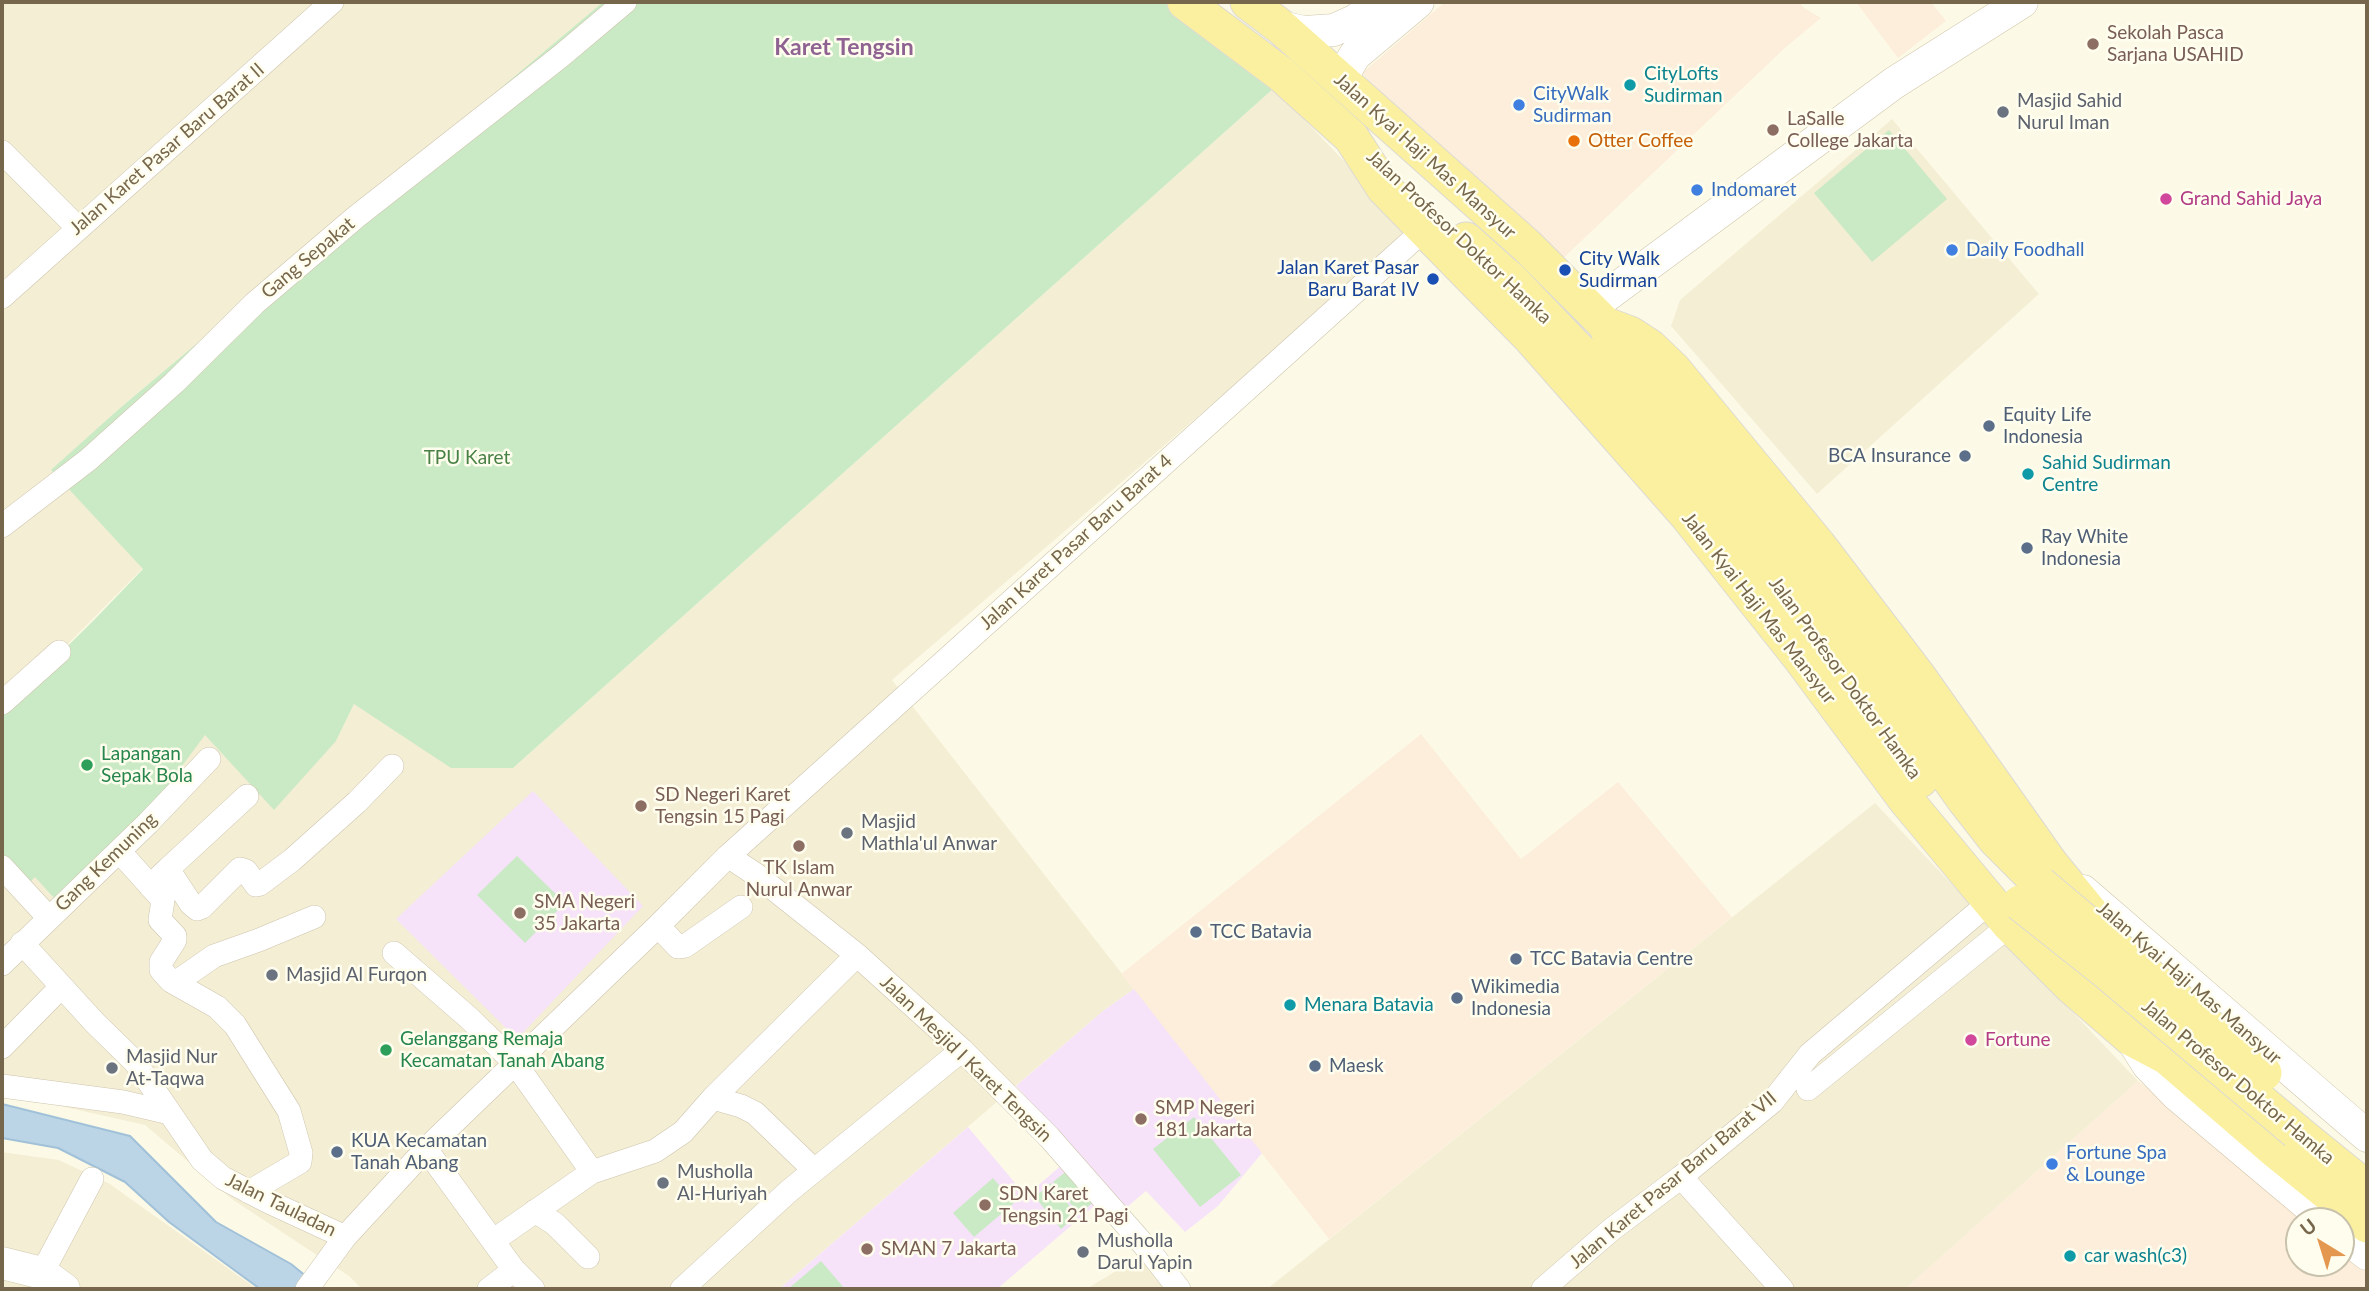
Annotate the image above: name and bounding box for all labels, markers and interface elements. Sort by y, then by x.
place label: Sekolah Pasca Sarjana USAHID [2107,22,2244,66]
district label: Karet Tengsin [774,34,914,62]
marker: Sekolah Pasca Sarjana USAHID [2085,36,2101,52]
street label: Jalan Karet Pasar Baru Barat II [65,58,269,240]
place label: CityLofts Sudirman [1644,63,1722,107]
street label: Jalan Kyai Haji Mas Mansyur [1329,68,1521,244]
marker: CityLofts Sudirman [1622,77,1638,93]
place label: CityWalk Sudirman [1533,83,1611,127]
place label: Masjid Sahid Nurul Iman [2017,90,2122,134]
marker: CityWalk Sudirman [1511,97,1527,113]
marker: Masjid Sahid Nurul Iman [1995,104,2011,120]
place label: LaSalle College Jakarta [1787,108,1913,152]
marker: LaSalle College Jakarta [1765,122,1781,138]
place label: Otter Coffee [1588,130,1693,152]
marker: Otter Coffee [1566,133,1582,149]
street label: Jalan Profesor Doktor Hamka [1362,145,1556,329]
place label: Indomaret [1711,179,1797,201]
marker: Indomaret [1689,182,1705,198]
place label: Grand Sahid Jaya [2180,188,2322,210]
marker: Grand Sahid Jaya [2158,191,2174,207]
street label: Gang Sepakat [257,212,359,304]
place label: Daily Foodhall [1966,239,2084,261]
marker: Daily Foodhall [1944,242,1960,258]
place label: City Walk Sudirman [1579,248,1660,292]
place label: Jalan Karet Pasar Baru Barat IV [1277,257,1419,301]
marker: City Walk Sudirman [1557,262,1573,278]
marker: Jalan Karet Pasar Baru Barat IV [1425,271,1441,287]
place label: Equity Life Indonesia [2003,404,2092,448]
marker: Equity Life Indonesia [1981,418,1997,434]
place label: BCA Insurance [1828,445,1951,467]
park label: TPU Karet [424,447,510,469]
marker: BCA Insurance [1957,448,1973,464]
street label: Jalan Karet Pasar Baru Barat 4 [975,450,1177,634]
place label: Sahid Sudirman Centre [2042,452,2171,496]
marker: Sahid Sudirman Centre [2020,466,2036,482]
street label: Jalan Kyai Haji Mas Mansyur [1677,508,1841,708]
place label: Ray White Indonesia [2041,526,2128,570]
marker: Ray White Indonesia [2019,540,2035,556]
street label: Jalan Profesor Doktor Hamka [1764,572,1926,784]
place label: Lapangan Sepak Bola [101,743,193,787]
marker: Lapangan Sepak Bola [79,757,95,773]
place label: SD Negeri Karet Tengsin 15 Pagi [655,784,790,828]
marker: SD Negeri Karet Tengsin 15 Pagi [633,798,649,814]
street label: Gang Kemuning [50,808,162,916]
place label: Masjid Mathla'ul Anwar [861,811,997,855]
marker: Masjid Mathla'ul Anwar [839,825,855,841]
marker: TK Islam Nurul Anwar [791,838,807,854]
place label: TK Islam Nurul Anwar [746,857,852,901]
place label: SMA Negeri 35 Jakarta [534,891,635,935]
street label: Jalan Kyai Haji Mas Mansyur [2092,897,2286,1069]
marker: SMA Negeri 35 Jakarta [512,905,528,921]
place label: TCC Batavia [1210,921,1312,943]
marker: TCC Batavia [1188,924,1204,940]
place label: TCC Batavia Centre [1530,948,1693,970]
marker: TCC Batavia Centre [1508,951,1524,967]
place label: Masjid Al Furqon [286,964,427,986]
marker: Masjid Al Furqon [264,967,280,983]
street label: Jalan Mesjid I Karet Tengsin [875,971,1057,1147]
place label: Wikimedia Indonesia [1471,976,1560,1020]
marker: Wikimedia Indonesia [1449,990,1465,1006]
place label: Menara Batavia [1304,994,1434,1016]
street label: Jalan Profesor Doktor Hamka [2137,995,2339,1169]
marker: Menara Batavia [1282,997,1298,1013]
place label: Gelanggang Remaja Kecamatan Tanah Abang [400,1028,604,1072]
place label: Fortune [1985,1029,2051,1051]
marker: Fortune [1963,1032,1979,1048]
marker: Gelanggang Remaja Kecamatan Tanah Abang [378,1042,394,1058]
place label: Masjid Nur At-Taqwa [126,1046,217,1090]
place label: Maesk [1329,1055,1384,1077]
marker: Maesk [1307,1058,1323,1074]
marker: Masjid Nur At-Taqwa [104,1060,120,1076]
street label: Jalan Karet Pasar Baru Barat VII [1565,1087,1781,1273]
place label: SMP Negeri 181 Jakarta [1155,1097,1255,1141]
marker: SMP Negeri 181 Jakarta [1133,1111,1149,1127]
place label: KUA Kecamatan Tanah Abang [351,1130,487,1174]
place label: Fortune Spa & Lounge [2066,1142,2167,1186]
marker: KUA Kecamatan Tanah Abang [329,1144,345,1160]
marker: Fortune Spa & Lounge [2044,1156,2060,1172]
place label: Musholla Al-Huriyah [677,1161,767,1205]
street label: Jalan Tauladan [222,1168,340,1242]
marker: Musholla Al-Huriyah [655,1175,671,1191]
place label: SDN Karet Tengsin 21 Pagi [999,1183,1129,1227]
marker: SDN Karet Tengsin 21 Pagi [977,1197,993,1213]
north arrow [2285,1207,2355,1277]
text: U [2295,1213,2321,1240]
place label: Musholla Darul Yapin [1097,1230,1193,1274]
place label: SMAN 7 Jakarta [881,1238,1016,1260]
marker: SMAN 7 Jakarta [859,1241,875,1257]
marker: Musholla Darul Yapin [1075,1244,1091,1260]
place label: car wash(c3) [2084,1245,2187,1267]
marker: car wash(c3) [2062,1248,2078,1264]

